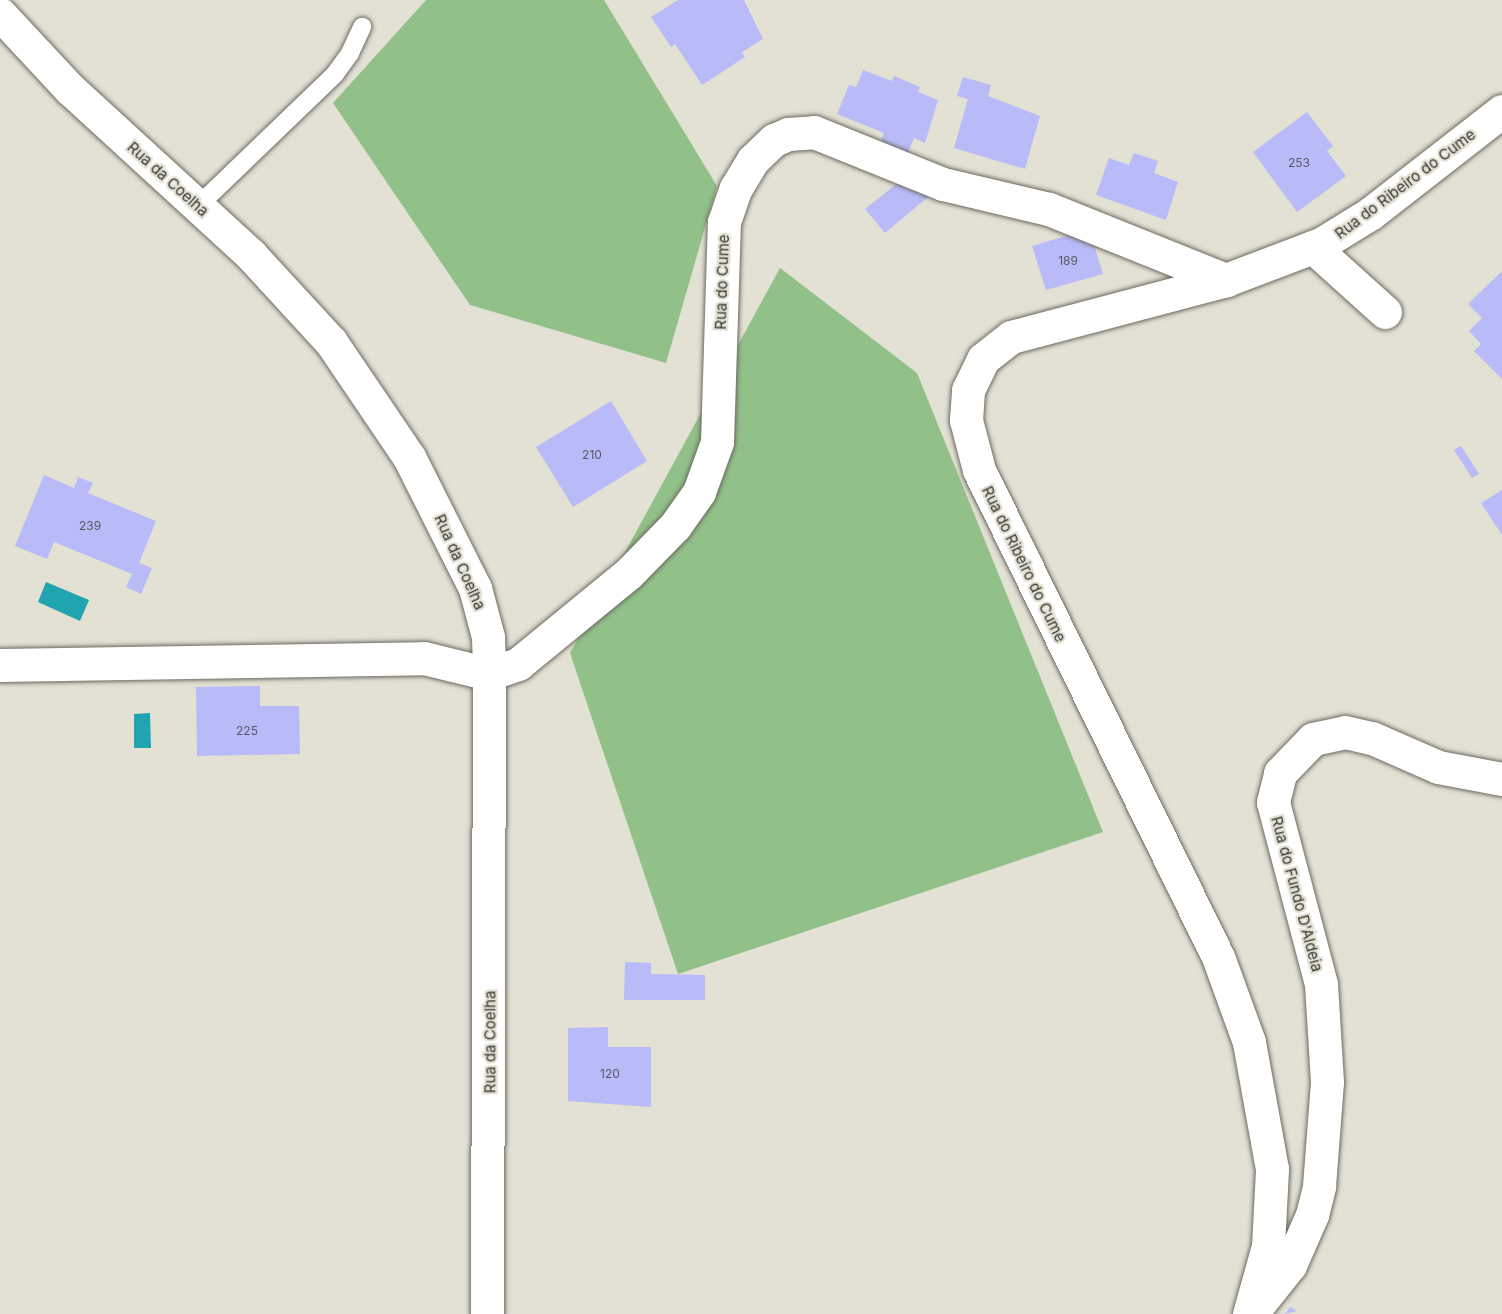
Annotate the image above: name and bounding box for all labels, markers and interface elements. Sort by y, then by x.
street label: Rua do Ribeiro do Cume [1331,125,1479,243]
street label: Rua da Coelha [124,138,212,220]
house number: 253 [1288,156,1310,170]
street label: Rua do Cume [711,234,733,330]
house number: 189 [1058,254,1078,268]
house number: 210 [582,448,602,462]
street label: Rua do Ribeiro do Cume [978,483,1070,645]
street label: Rua da Coelha [431,511,489,613]
house number: 239 [79,519,101,533]
house number: 225 [236,724,258,738]
street label: Rua do Fundo D'Aldeia [1268,814,1326,974]
street label: Rua da Coelha [481,991,499,1093]
house number: 120 [600,1067,620,1081]

